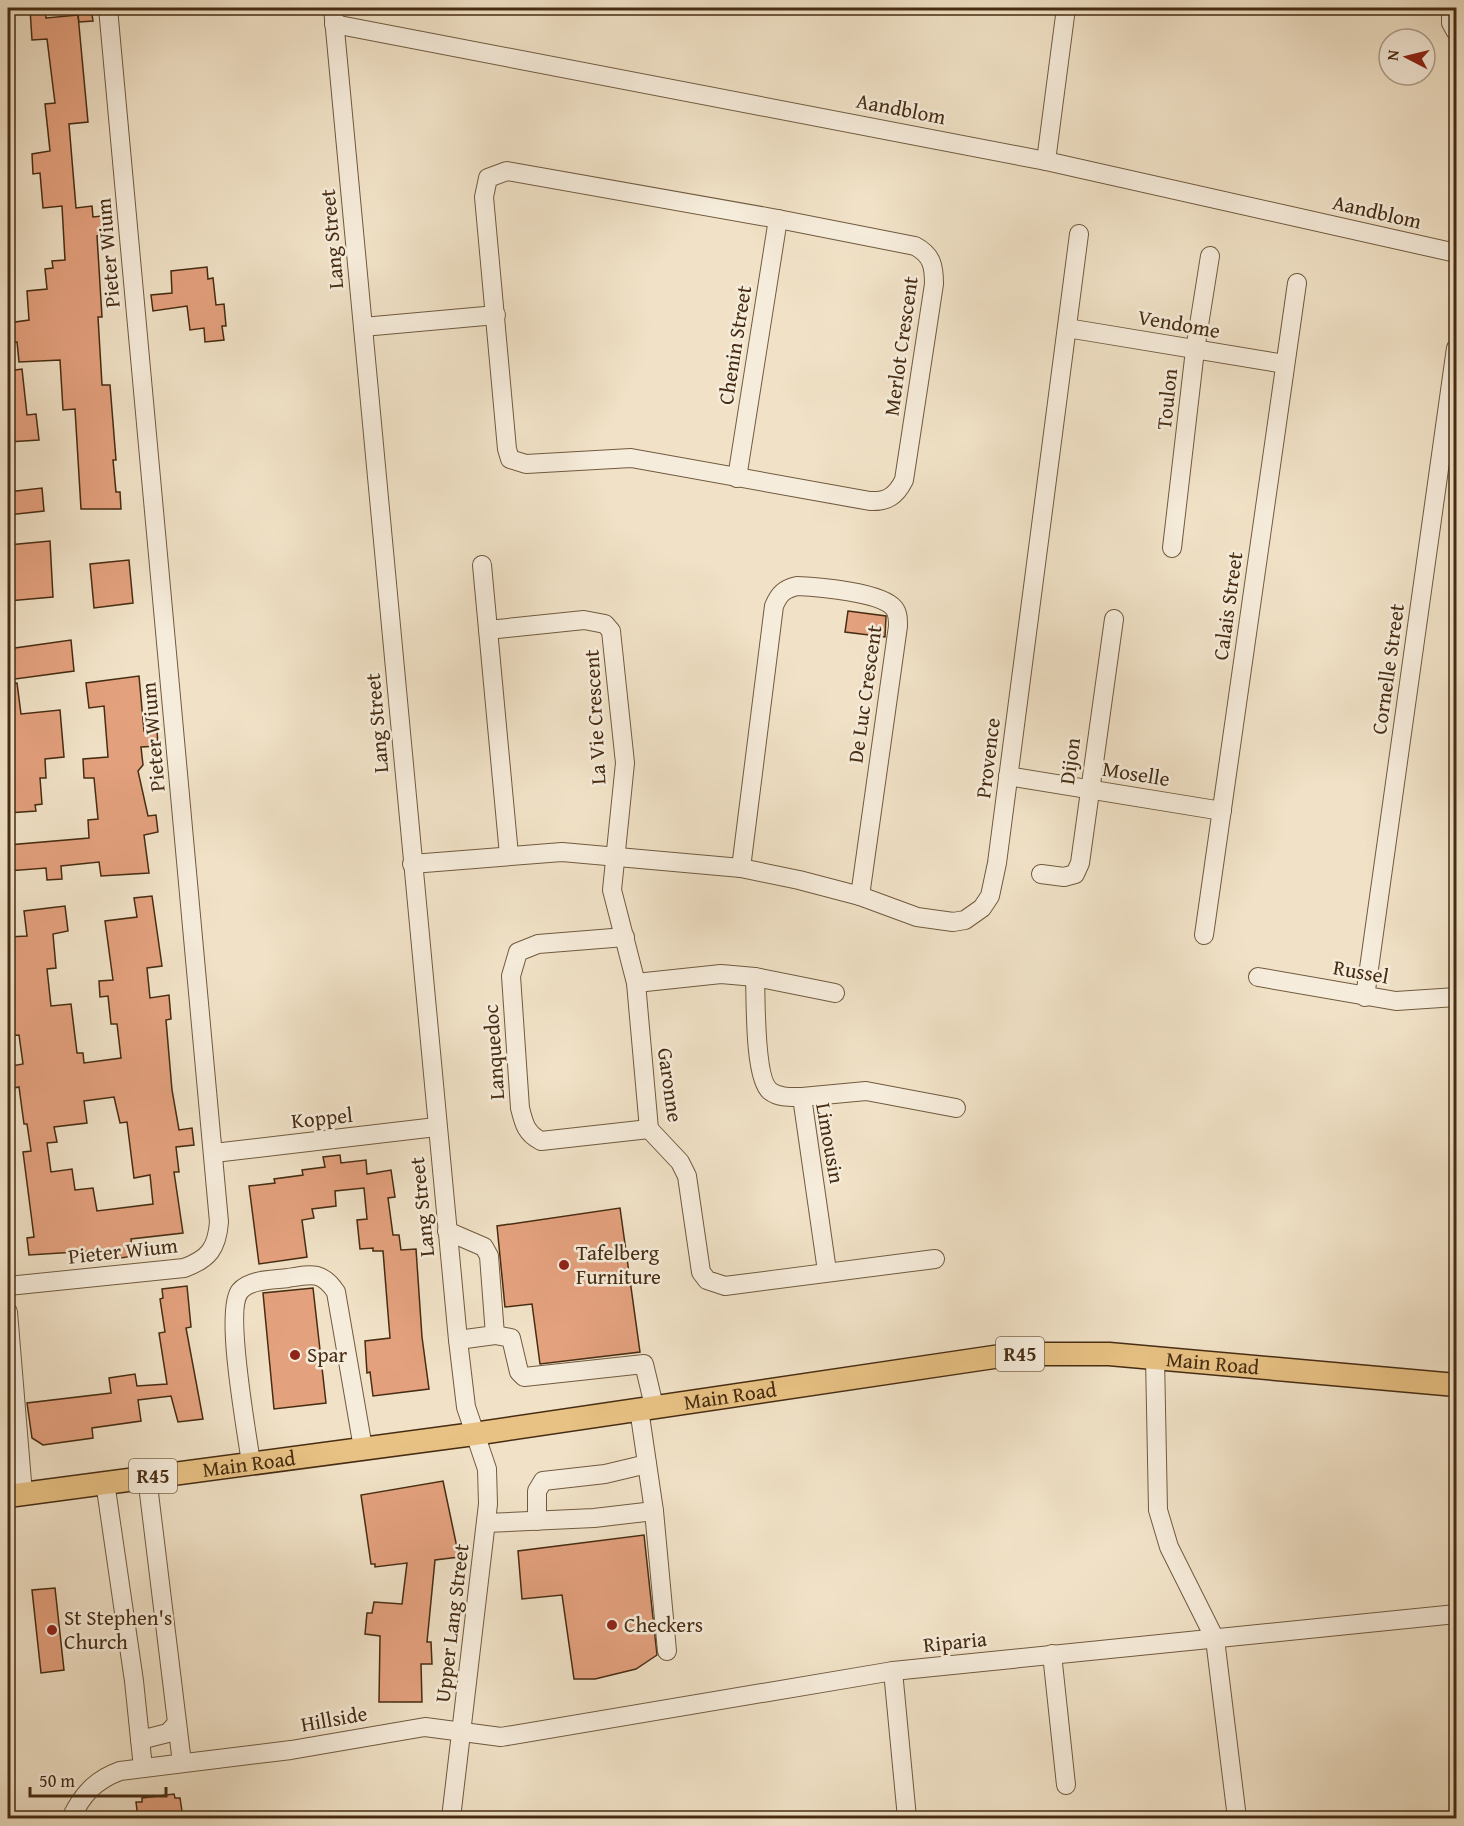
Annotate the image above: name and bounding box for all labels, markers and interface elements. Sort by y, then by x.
north arrow [1377,27,1437,87]
text: N [1380,48,1405,62]
street label: Aandblom [854,85,948,132]
street label: Aandblom [1330,186,1425,237]
street label: Lang Street [312,187,351,290]
street label: Pieter Wium [87,197,128,309]
street label: Merlot Crescent [875,274,926,418]
street label: Chenin Street [710,283,759,407]
street label: Vendome [1135,301,1223,346]
street label: Toulon [1148,367,1185,431]
street label: Calais Street [1205,549,1251,662]
street label: Cornelle Street [1363,601,1412,736]
street label: De Luc Crescent [839,622,890,765]
street label: La Vie Crescent [575,648,614,785]
street label: Lang Street [357,671,396,774]
street label: Pieter Wium [132,681,173,793]
street label: Provence [967,716,1008,800]
street label: Dijon [1051,735,1088,786]
street label: Moselle [1100,753,1172,794]
street label: Russel [1331,951,1391,992]
street label: Lanquedoc [475,1003,512,1101]
street label: Garonne [650,1046,691,1124]
street label: Koppel [290,1099,354,1136]
street label: Limousin [808,1100,853,1186]
street label: Lang Street [401,1155,442,1258]
street label: Pieter Wium [67,1229,179,1272]
place label: Tafelberg Furniture [576,1237,661,1292]
marker: Tafelberg Furniture [557,1258,571,1272]
road number: R45 [996,1337,1044,1371]
place label: Spar [307,1339,348,1370]
street label: Main Road [1165,1343,1261,1382]
marker: Spar [288,1348,302,1362]
street label: Main Road [682,1373,779,1418]
street label: Main Road [200,1442,298,1485]
road number: R45 [129,1459,177,1493]
street label: Upper Lang Street [426,1541,477,1704]
place label: St Stephen's Church [64,1602,172,1657]
place label: Checkers [624,1609,703,1640]
marker: Checkers [605,1618,619,1632]
marker: St Stephen's Church [45,1623,59,1637]
street label: Riparia [922,1623,988,1660]
street label: Hillside [298,1697,370,1740]
scale bar [30,1760,166,1798]
text: 50 m [39,1767,75,1794]

